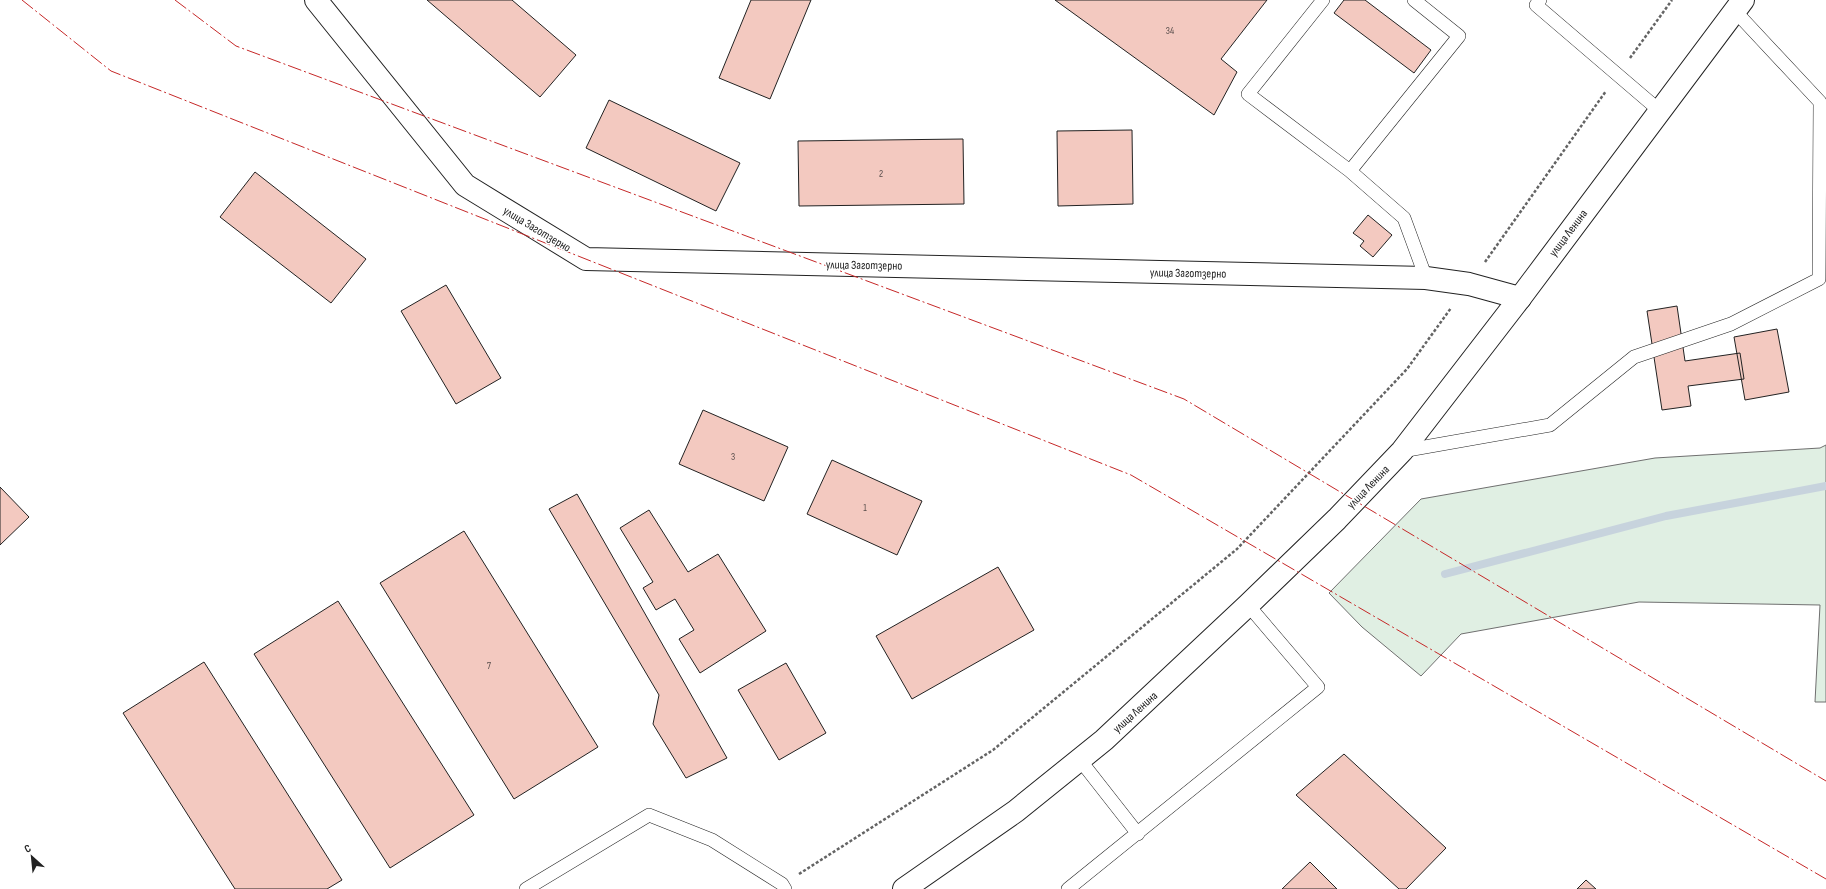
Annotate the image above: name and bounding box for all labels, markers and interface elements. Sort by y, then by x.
house number: 34 [1166,25,1174,37]
house number: 2 [879,168,883,180]
street label: улица Заготзерно [500,203,573,256]
street label: улица Ленина [1546,207,1591,260]
street label: улица Заготзерно [826,257,902,274]
street label: улица Заготзерно [1150,265,1226,282]
house number: 3 [731,451,735,463]
street label: улица Ленина [1344,462,1393,512]
house number: 1 [863,502,867,514]
house number: 7 [487,660,491,672]
street label: улица Ленина [1110,688,1161,736]
north arrow [12,837,52,877]
text: С [22,841,33,856]

